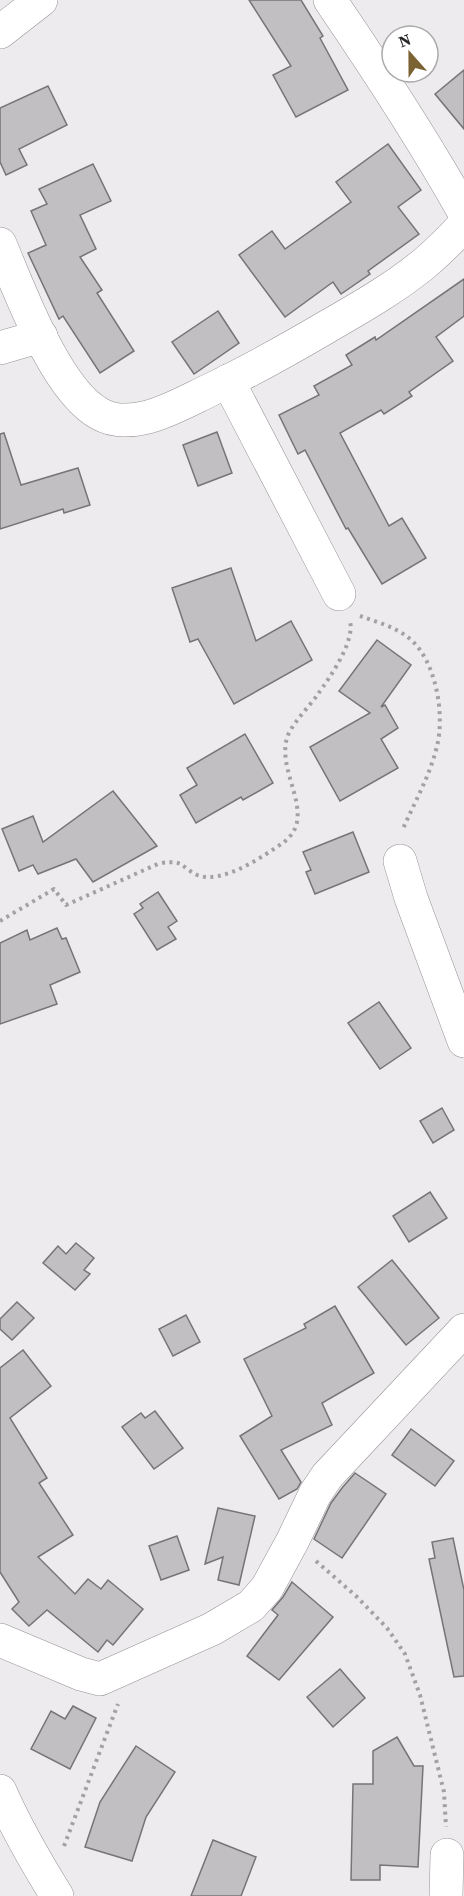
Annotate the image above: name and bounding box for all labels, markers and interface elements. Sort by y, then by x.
north arrow [380,24,440,84]
text: N [395,28,414,52]

